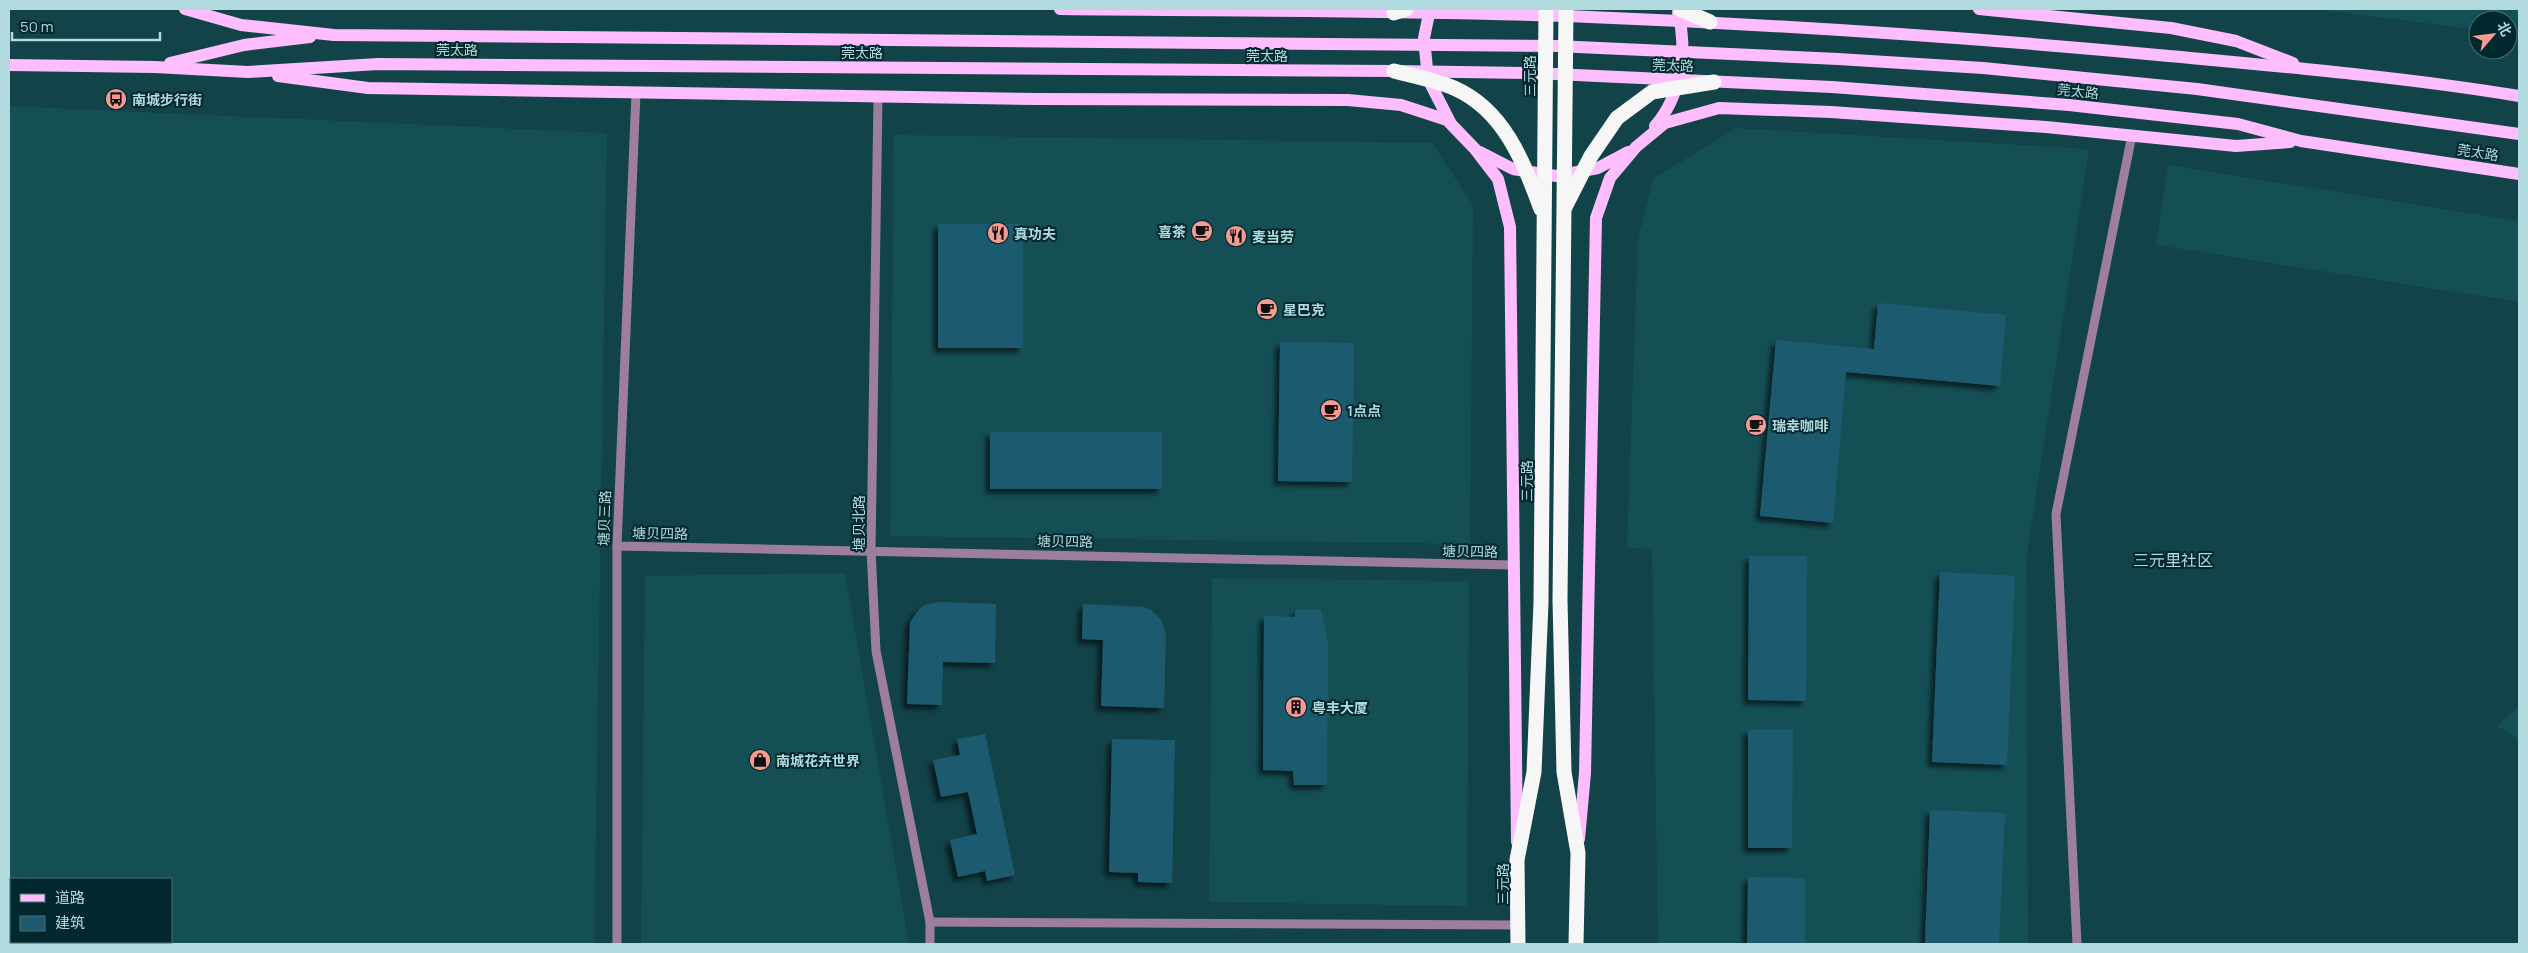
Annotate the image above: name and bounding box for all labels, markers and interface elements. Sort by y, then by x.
scale bar [12,10,160,42]
north arrow [2468,10,2518,60]
text: 50 m [20,16,54,37]
text: 北 [2493,18,2517,39]
street label: 莞太路 [436,40,478,59]
street label: 莞太路 [841,43,883,62]
street label: 莞太路 [1246,46,1288,65]
street label: 三元路 [1520,55,1539,97]
street label: 莞太路 [1652,55,1694,75]
street label: 莞太路 [2056,79,2100,103]
bus stop icon: 南城步行街 [104,87,128,111]
place label: 南城步行街 [132,90,202,109]
street label: 莞太路 [2456,139,2500,165]
cafe icon: 喜茶 [1190,219,1214,243]
restaurant icon: 真功夫 [986,221,1010,245]
place label: 喜茶 [1158,222,1186,241]
place label: 真功夫 [1014,224,1056,243]
restaurant icon: 麦当劳 [1224,224,1248,248]
place label: 麦当劳 [1252,227,1294,246]
cafe icon: 星巴克 [1255,297,1279,321]
place label: 星巴克 [1283,300,1325,319]
cafe icon: 1点点 [1319,398,1343,422]
place label: 1点点 [1347,401,1381,420]
cafe icon: 瑞幸咖啡 [1744,413,1768,437]
place label: 瑞幸咖啡 [1772,416,1829,435]
street label: 三元路 [1517,460,1536,502]
street label: 塘贝三路 [594,490,614,546]
street label: 塘贝北路 [849,495,868,551]
street label: 塘贝四路 [632,523,688,543]
street label: 塘贝四路 [1037,531,1093,551]
street label: 塘贝四路 [1442,541,1498,561]
district label: 三元里社区 [2133,549,2213,571]
building icon: 粤丰大厦 [1284,695,1308,719]
place label: 粤丰大厦 [1312,698,1368,717]
shop icon: 南城花卉世界 [748,748,772,772]
place label: 南城花卉世界 [776,751,860,770]
street label: 三元路 [1493,863,1512,905]
legend [10,878,172,943]
text: 道路 [55,887,85,908]
text: 建筑 [55,912,85,933]

